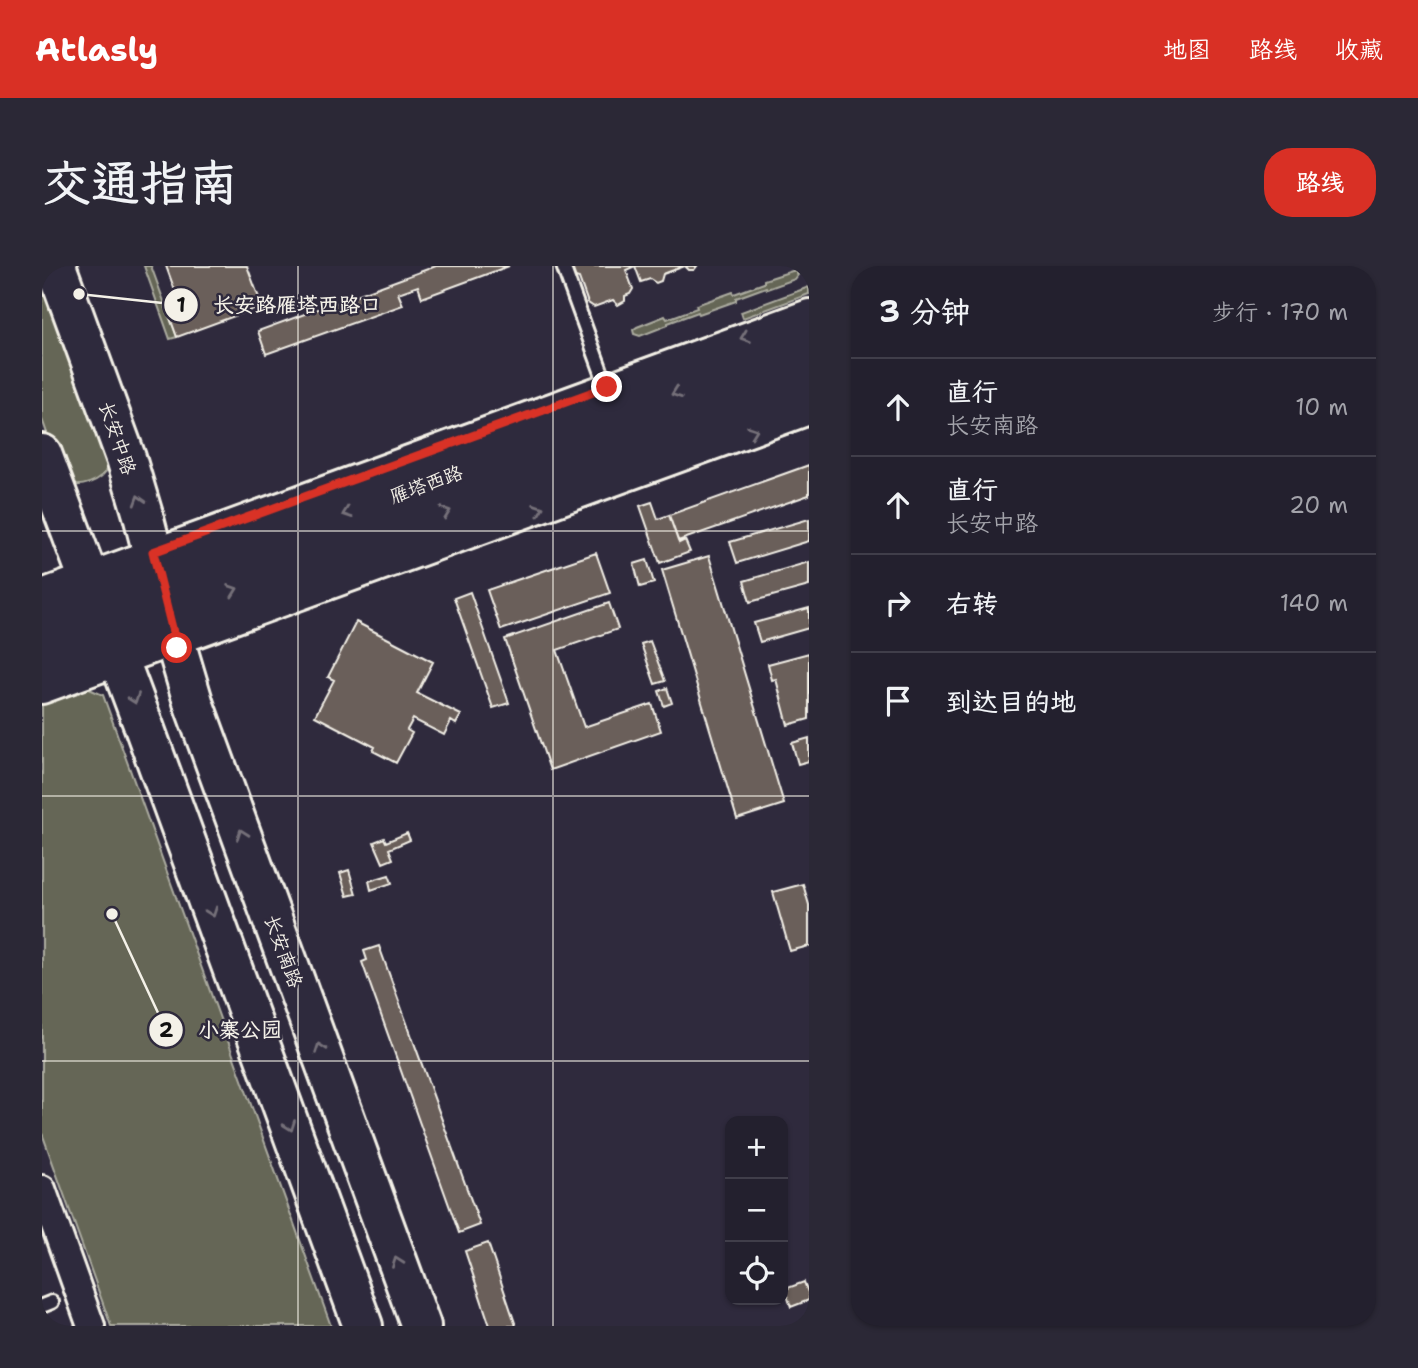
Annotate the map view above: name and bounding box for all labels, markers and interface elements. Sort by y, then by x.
text: Atlasly [35,27,158,72]
text: 地图 [1163,34,1211,66]
text: 路线 [1249,34,1297,66]
text: 收藏 [1335,34,1383,66]
button: 路线 [1264,148,1376,217]
text: 交通指南 [42,150,238,216]
callout: 长安路雁塔西路口 [164,284,395,326]
text: 1 [176,291,186,319]
text: 长安路雁塔西路口 [213,291,381,319]
text: 3 分钟 [879,291,970,332]
text: 步行 · 170 m [1212,297,1348,327]
one-way arrow [739,329,751,343]
route end [591,371,622,402]
text: 直行 [946,374,998,409]
one-way arrow [670,385,682,399]
icon: ahead [879,388,917,426]
text: 10 m [1295,392,1348,422]
street label: 长安中路 [93,398,142,478]
text: 长安南路 [946,410,1038,440]
one-way arrow [746,426,758,440]
street label: 雁塔西路 [386,460,466,509]
text: 直行 [946,472,998,507]
icon: ahead [879,486,917,524]
text: 20 m [1289,490,1348,520]
one-way arrow [132,494,147,506]
one-way arrow [532,503,544,517]
one-way arrow [341,504,353,518]
one-way arrow [440,507,452,521]
text: 长安中路 [946,508,1038,538]
one-way arrow [226,584,238,598]
icon: right [879,584,917,622]
text: 右转 [946,586,998,621]
text: 140 m [1280,588,1348,618]
route start [161,632,192,663]
icon: arrive [879,682,917,720]
text: 到达目的地 [946,684,1076,719]
one-way arrow [126,692,140,704]
one-way arrow [236,829,250,841]
one-way arrow [204,906,218,918]
street label: 长安南路 [259,911,308,991]
callout: 小寨公园 [149,1009,296,1051]
text: 2 [159,1016,174,1044]
text: 小寨公园 [198,1016,282,1044]
one-way arrow [314,1043,328,1055]
map controls [725,1116,788,1305]
button: + [725,1116,788,1179]
one-way arrow [282,1119,296,1131]
button: − [725,1179,788,1242]
button: locate [725,1242,788,1305]
one-way arrow [392,1256,406,1268]

